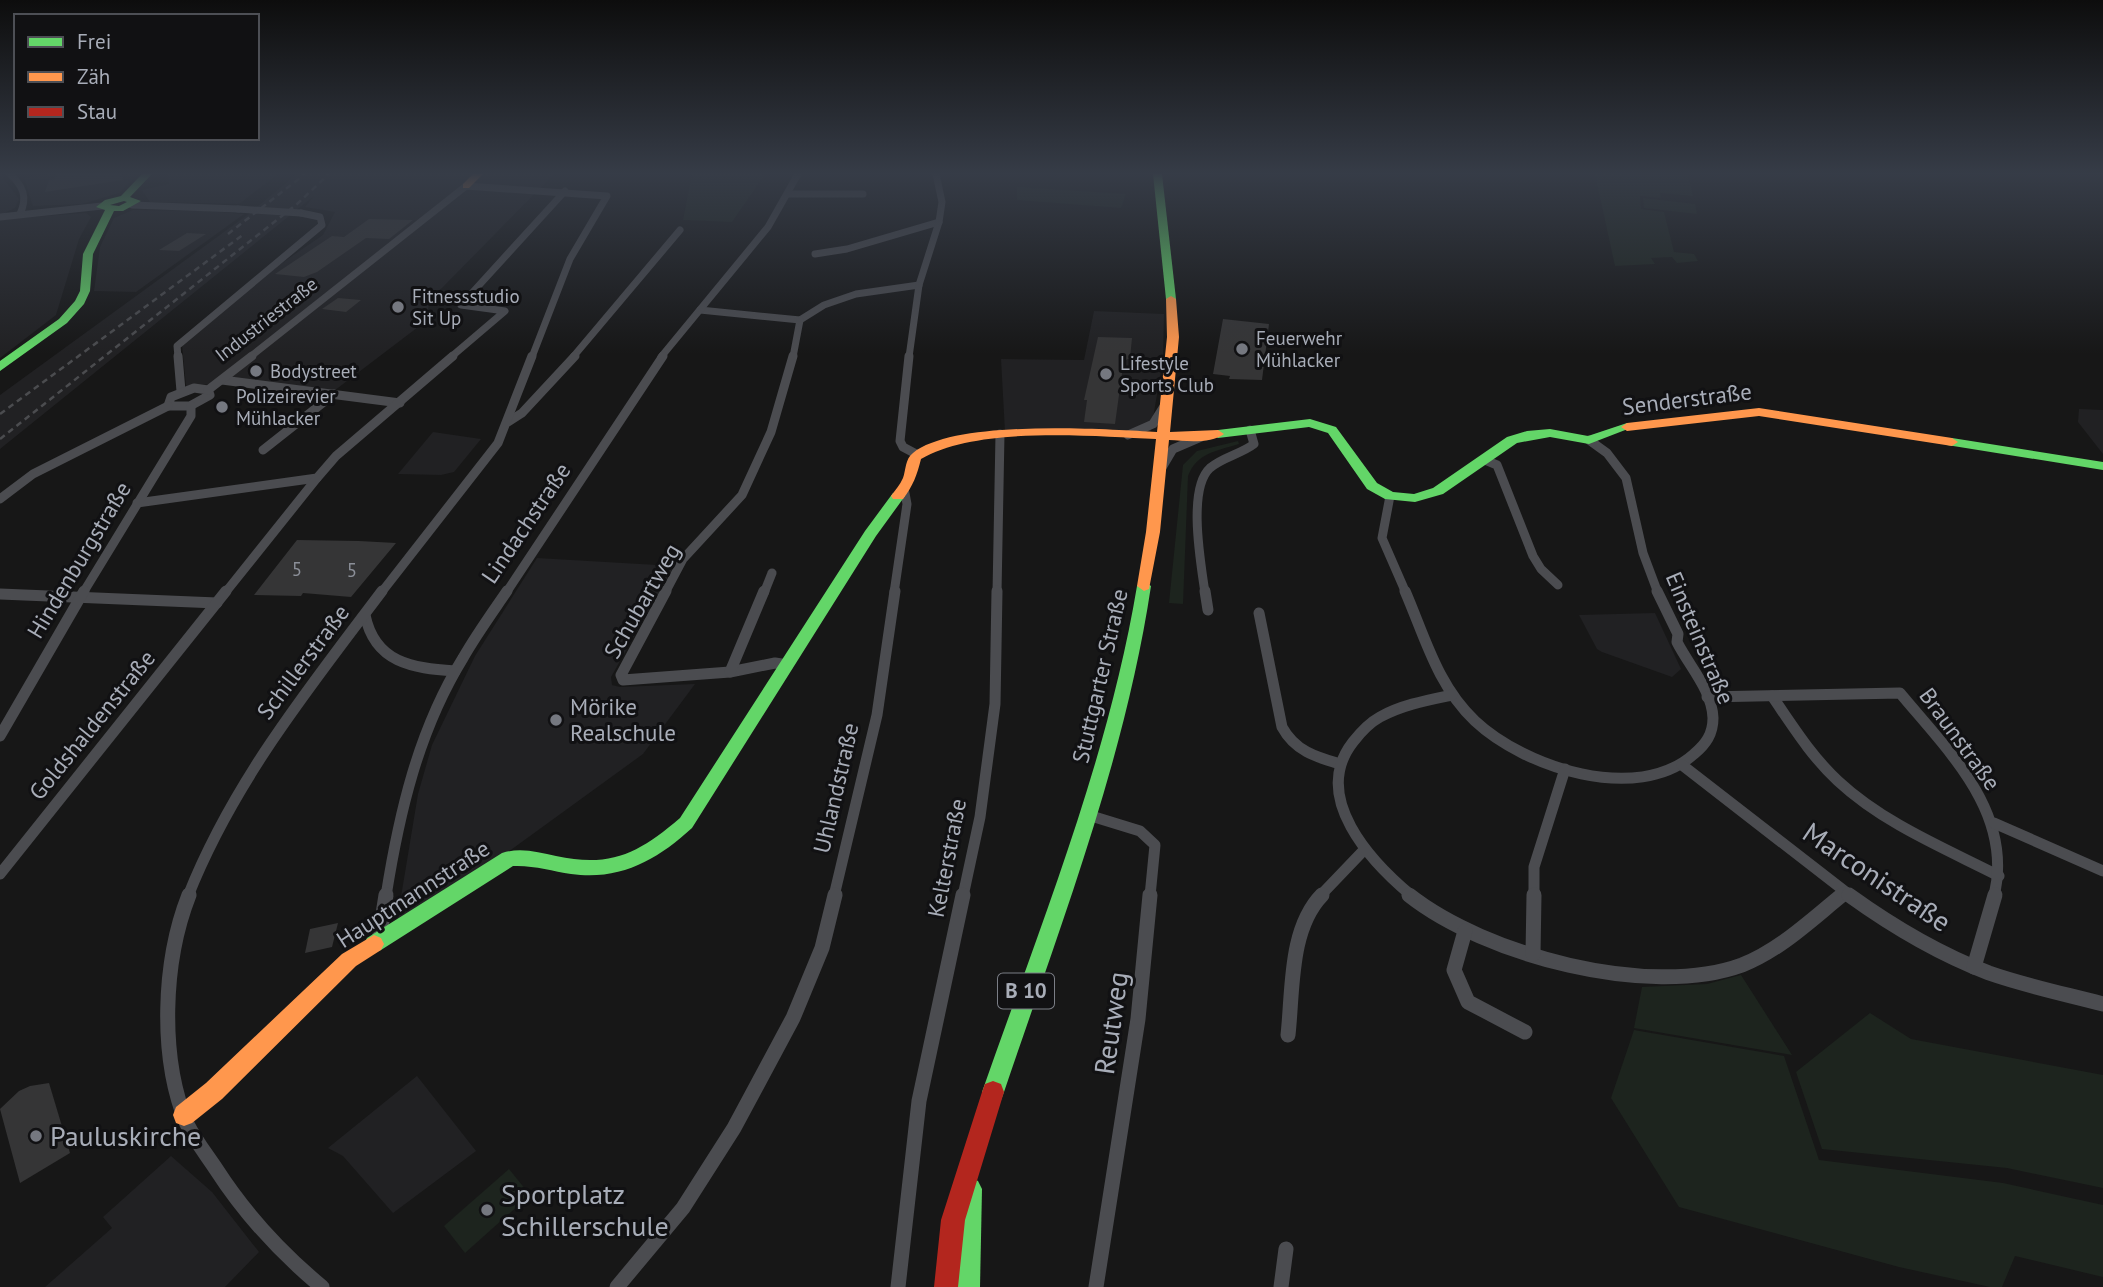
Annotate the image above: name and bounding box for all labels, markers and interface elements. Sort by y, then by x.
legend [14,14,259,140]
text: Frei [77,28,111,55]
text: Zäh [77,63,110,90]
text: Stau [77,98,117,125]
street label: Industriestraße [210,272,322,366]
place label: Fitnessstudio Sit Up [412,284,520,330]
marker: Fitnessstudio Sit Up [390,299,406,315]
place label: Feuerwehr Mühlacker [1256,326,1343,372]
marker: Feuerwehr Mühlacker [1234,341,1250,357]
place label: Lifestyle Sports Club [1120,351,1214,397]
place label: Bodystreet [270,359,357,383]
marker: Bodystreet [248,363,264,379]
marker: Lifestyle Sports Club [1098,366,1114,382]
street label: Senderstraße [1620,376,1753,421]
place label: Polizeirevier Mühlacker [236,384,336,430]
marker: Polizeirevier Mühlacker [214,399,230,415]
street label: Lindachstraße [475,457,577,589]
street label: Hindenburgstraße [20,476,137,643]
street label: Schubartweg [597,538,686,663]
house number: 5 [292,557,302,581]
house number: 5 [347,558,357,582]
street label: Einsteinstraße [1660,567,1741,708]
street label: Stuttgarter Straße [1065,586,1134,766]
street label: Schillerstraße [250,599,355,725]
street label: Goldshaldenstraße [22,644,161,806]
street label: Braunstraße [1914,682,2007,796]
place label: Mörike Realschule [570,692,676,747]
marker: Mörike Realschule [548,712,564,728]
street label: Uhlandstraße [806,720,865,856]
street label: Kelterstraße [921,796,972,920]
street label: Marconistraße [1796,813,1958,940]
street label: Hauptmannstraße [331,833,495,954]
street label: Reutweg [1085,969,1136,1077]
road number: B 10 [998,974,1054,1009]
place label: Pauluskirche [50,1117,201,1154]
marker: Pauluskirche [28,1128,44,1144]
place label: Sportplatz Schillerschule [501,1175,669,1244]
marker: Sportplatz Schillerschule [479,1202,495,1218]

